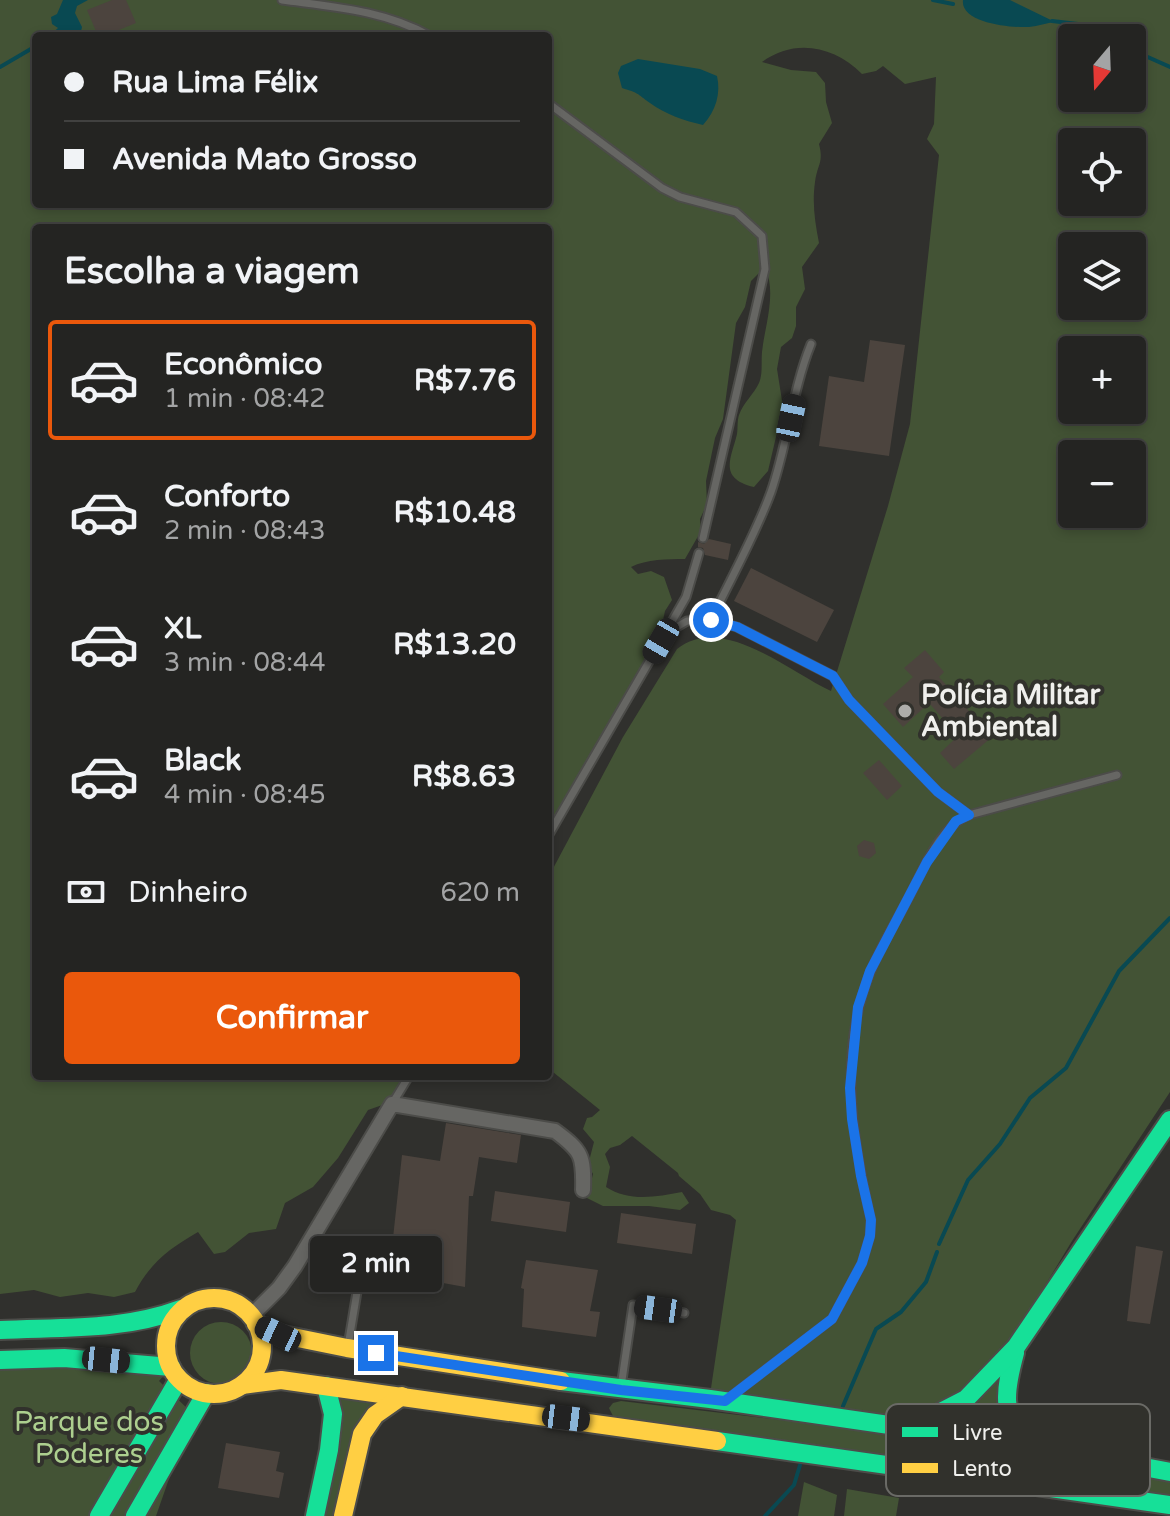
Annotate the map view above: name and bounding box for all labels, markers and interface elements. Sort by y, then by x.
north arrow [1058,24,1146,112]
map controls [1058,24,1146,528]
text: Rua Lima Félix [112,64,318,101]
button: locate [1058,128,1146,216]
text: Avenida Mato Grosso [112,141,417,178]
button: layers [1058,232,1146,320]
text: Escolha a viagem [64,250,359,293]
button: + [1058,336,1146,424]
icon: car [68,344,140,416]
text: Econômico [164,346,322,383]
text: R$7.76 [414,362,516,399]
text: 1 min · 08:42 [164,383,326,414]
car [774,392,808,444]
button: − [1058,440,1146,528]
icon: car [68,476,140,548]
text: Conforto [164,478,290,515]
text: R$10.48 [394,494,516,531]
text: 2 min · 08:43 [164,515,326,546]
route start [693,602,729,638]
icon: car [68,608,140,680]
text: XL [164,610,201,647]
car [639,614,683,668]
text: R$13.20 [393,626,516,663]
text: 3 min · 08:44 [164,647,326,678]
place label: Polícia Militar Ambiental [921,678,1101,744]
marker: Polícia Militar Ambiental [896,702,914,720]
icon: car [68,740,140,812]
text: Black [164,742,241,779]
text: R$8.63 [412,758,516,795]
text: 4 min · 08:45 [164,779,326,810]
icon: cash [64,870,108,914]
text: Dinheiro [128,874,248,911]
text: 620 m [440,877,520,908]
button: Confirmar [64,972,520,1064]
callout: 2 min [310,1237,442,1293]
text: 2 min [341,1248,411,1279]
car [633,1294,683,1324]
car [251,1313,305,1355]
route end [358,1335,394,1371]
car [81,1346,131,1374]
car [541,1403,591,1433]
legend [886,1404,1150,1496]
park label: Parque dos Poderes [14,1405,164,1471]
text: Livre [952,1420,1002,1446]
text: Lento [952,1456,1012,1482]

